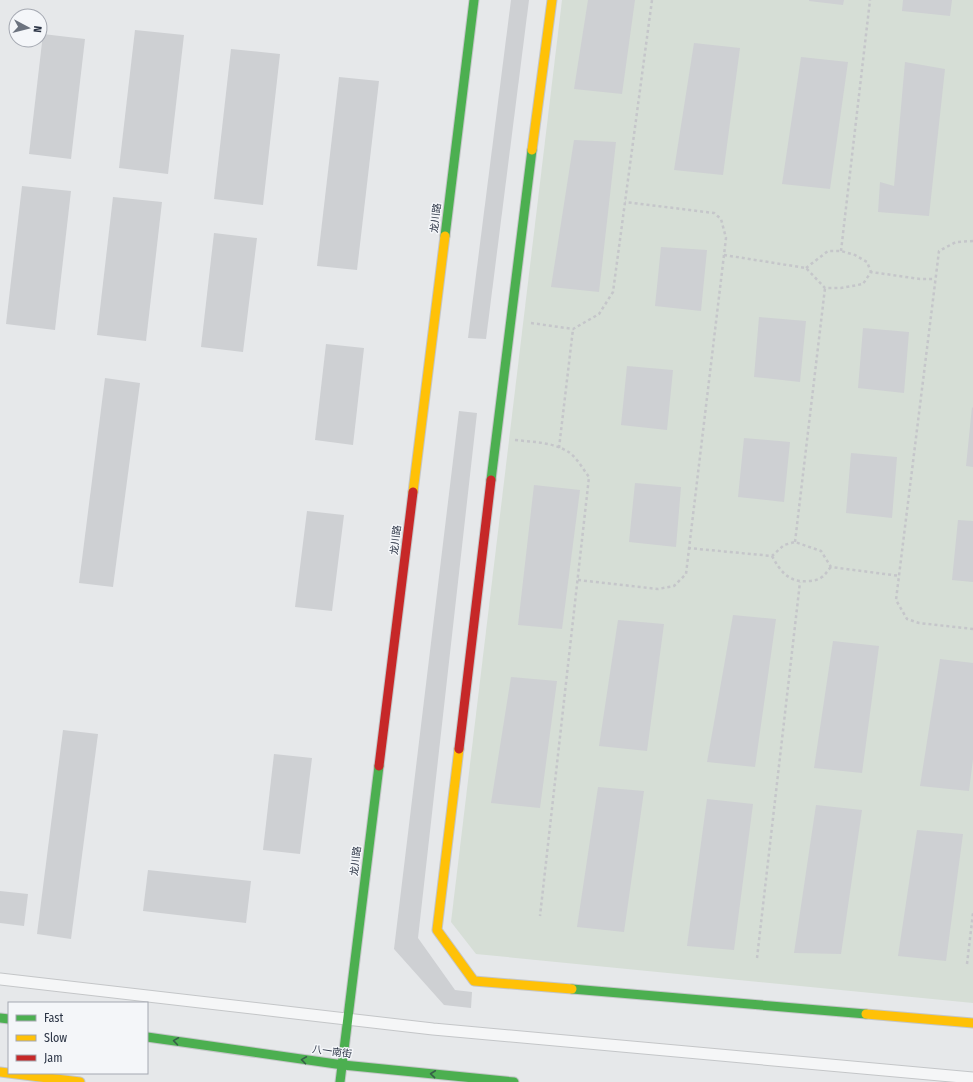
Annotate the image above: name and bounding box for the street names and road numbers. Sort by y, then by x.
street label: 龙川路 [428,202,444,234]
street label: 龙川路 [388,524,404,556]
street label: 龙川路 [348,845,364,877]
street label: 八一南街 [311,1043,353,1061]

